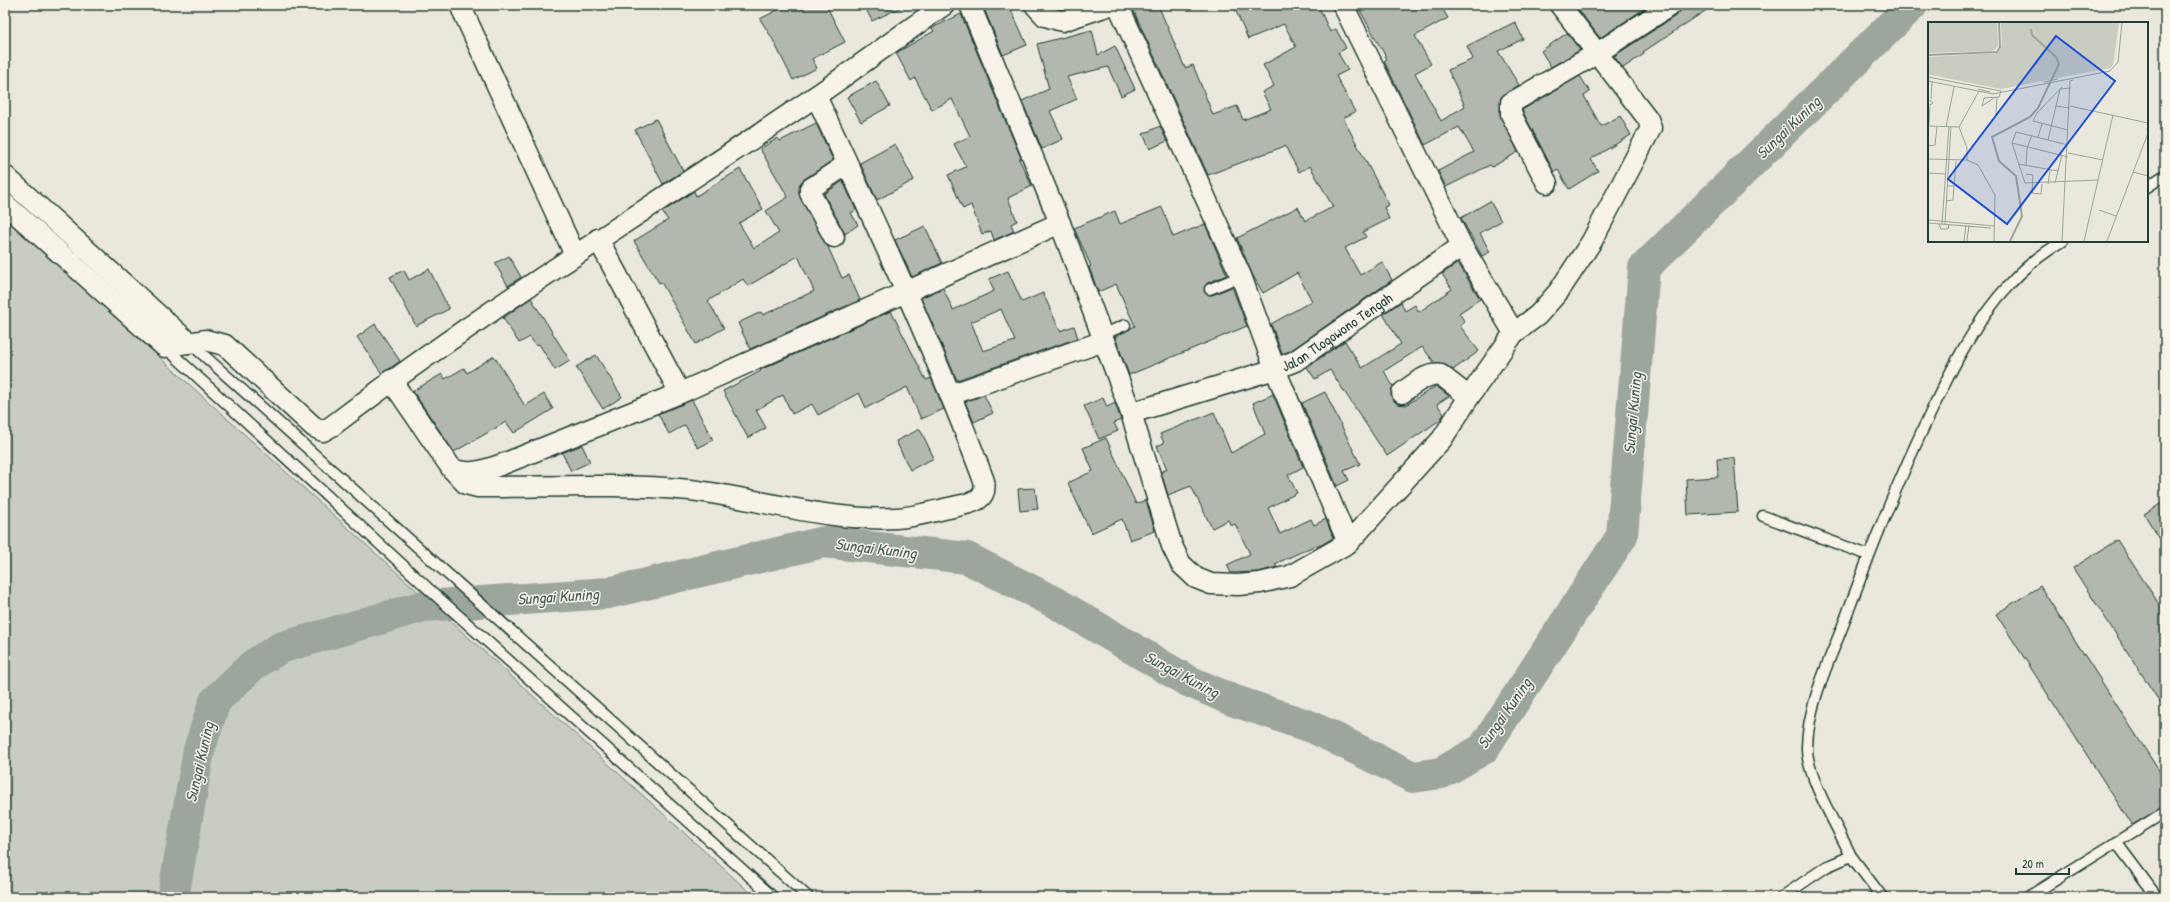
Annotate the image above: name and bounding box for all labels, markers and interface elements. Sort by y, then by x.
inset map [1928,22,2148,242]
water label: Sungai Kuning [1751,90,1826,163]
street label: Jalan Tlogowono Tengah [1278,287,1396,376]
water label: Sungai Kuning [1617,371,1647,455]
water label: Sungai Kuning [834,532,919,564]
water label: Sungai Kuning [517,582,600,610]
water label: Sungai Kuning [1141,645,1224,703]
water label: Sungai Kuning [1472,673,1537,753]
water label: Sungai Kuning [179,719,219,804]
scale bar [2016,850,2069,876]
text: 20 m [2022,855,2044,872]

